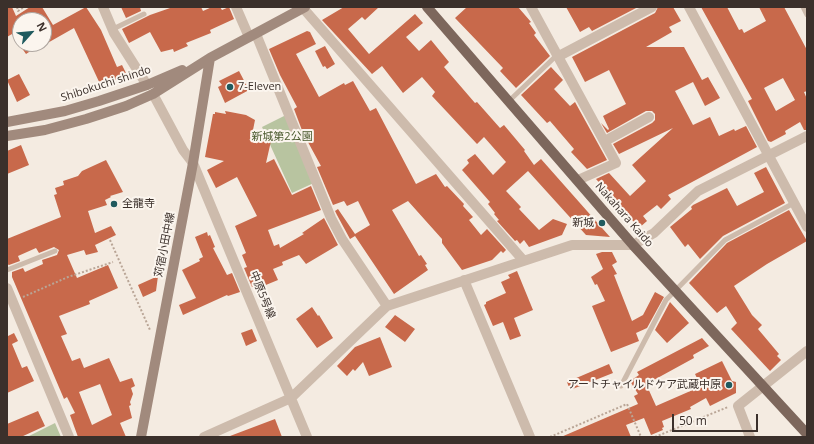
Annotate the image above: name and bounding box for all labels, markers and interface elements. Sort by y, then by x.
north arrow [12,12,52,52]
text: N [34,19,51,34]
street label: Shibokuchi shindo [59,63,153,105]
place label: 7-Eleven [238,80,281,94]
marker: 7-Eleven [225,82,235,92]
park label: 新城第2公園 [251,130,313,144]
street label: Nakahara Kaido [592,180,656,250]
place label: 全龍寺 [122,197,155,211]
marker: 全龍寺 [109,199,119,209]
street label: 苅宿小田中線 [152,211,178,279]
place label: 新城 [572,216,594,230]
marker: 新城 [597,218,607,228]
street label: 中原5号線 [246,269,278,321]
place label: アートチャイルドケア武蔵中原 [568,378,721,392]
marker: アートチャイルドケア武蔵中原 [724,380,734,390]
scale bar [674,406,760,432]
text: 50 m [679,412,707,429]

